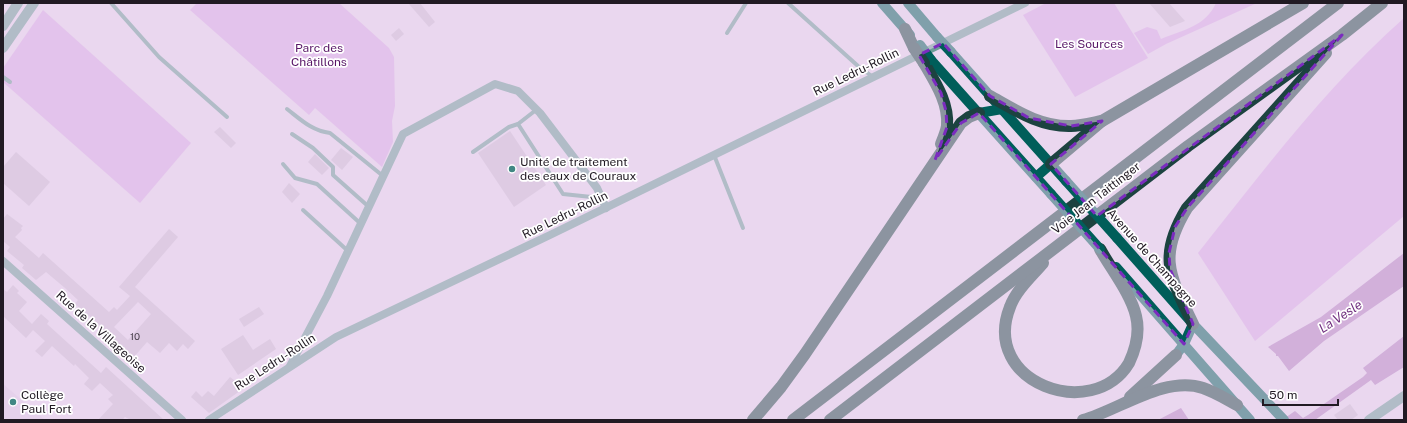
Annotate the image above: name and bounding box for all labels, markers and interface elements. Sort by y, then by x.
park label: Les Sources [1055,37,1123,51]
park label: Parc des Châtillons [291,41,347,69]
street label: Rue Ledru-Rollin [811,45,901,99]
place label: Unité de traitement des eaux de Couraux [520,155,636,183]
street label: Voie Jean Taittinger [1049,159,1143,237]
marker: Unité de traitement des eaux de Couraux [507,164,517,174]
street label: Rue Ledru-Rollin [520,188,610,242]
street label: Avenue de Champagne [1104,206,1200,310]
street label: Rue de la Villageoise [53,288,149,376]
water label: La Vesle [1316,297,1365,336]
house number: 10 [130,330,140,342]
street label: Rue Ledru-Rollin [232,331,318,393]
scale bar [1263,381,1338,407]
place label: Collège Paul Fort [21,388,72,416]
text: 50 m [1269,388,1297,402]
marker: Collège Paul Fort [8,397,18,407]

